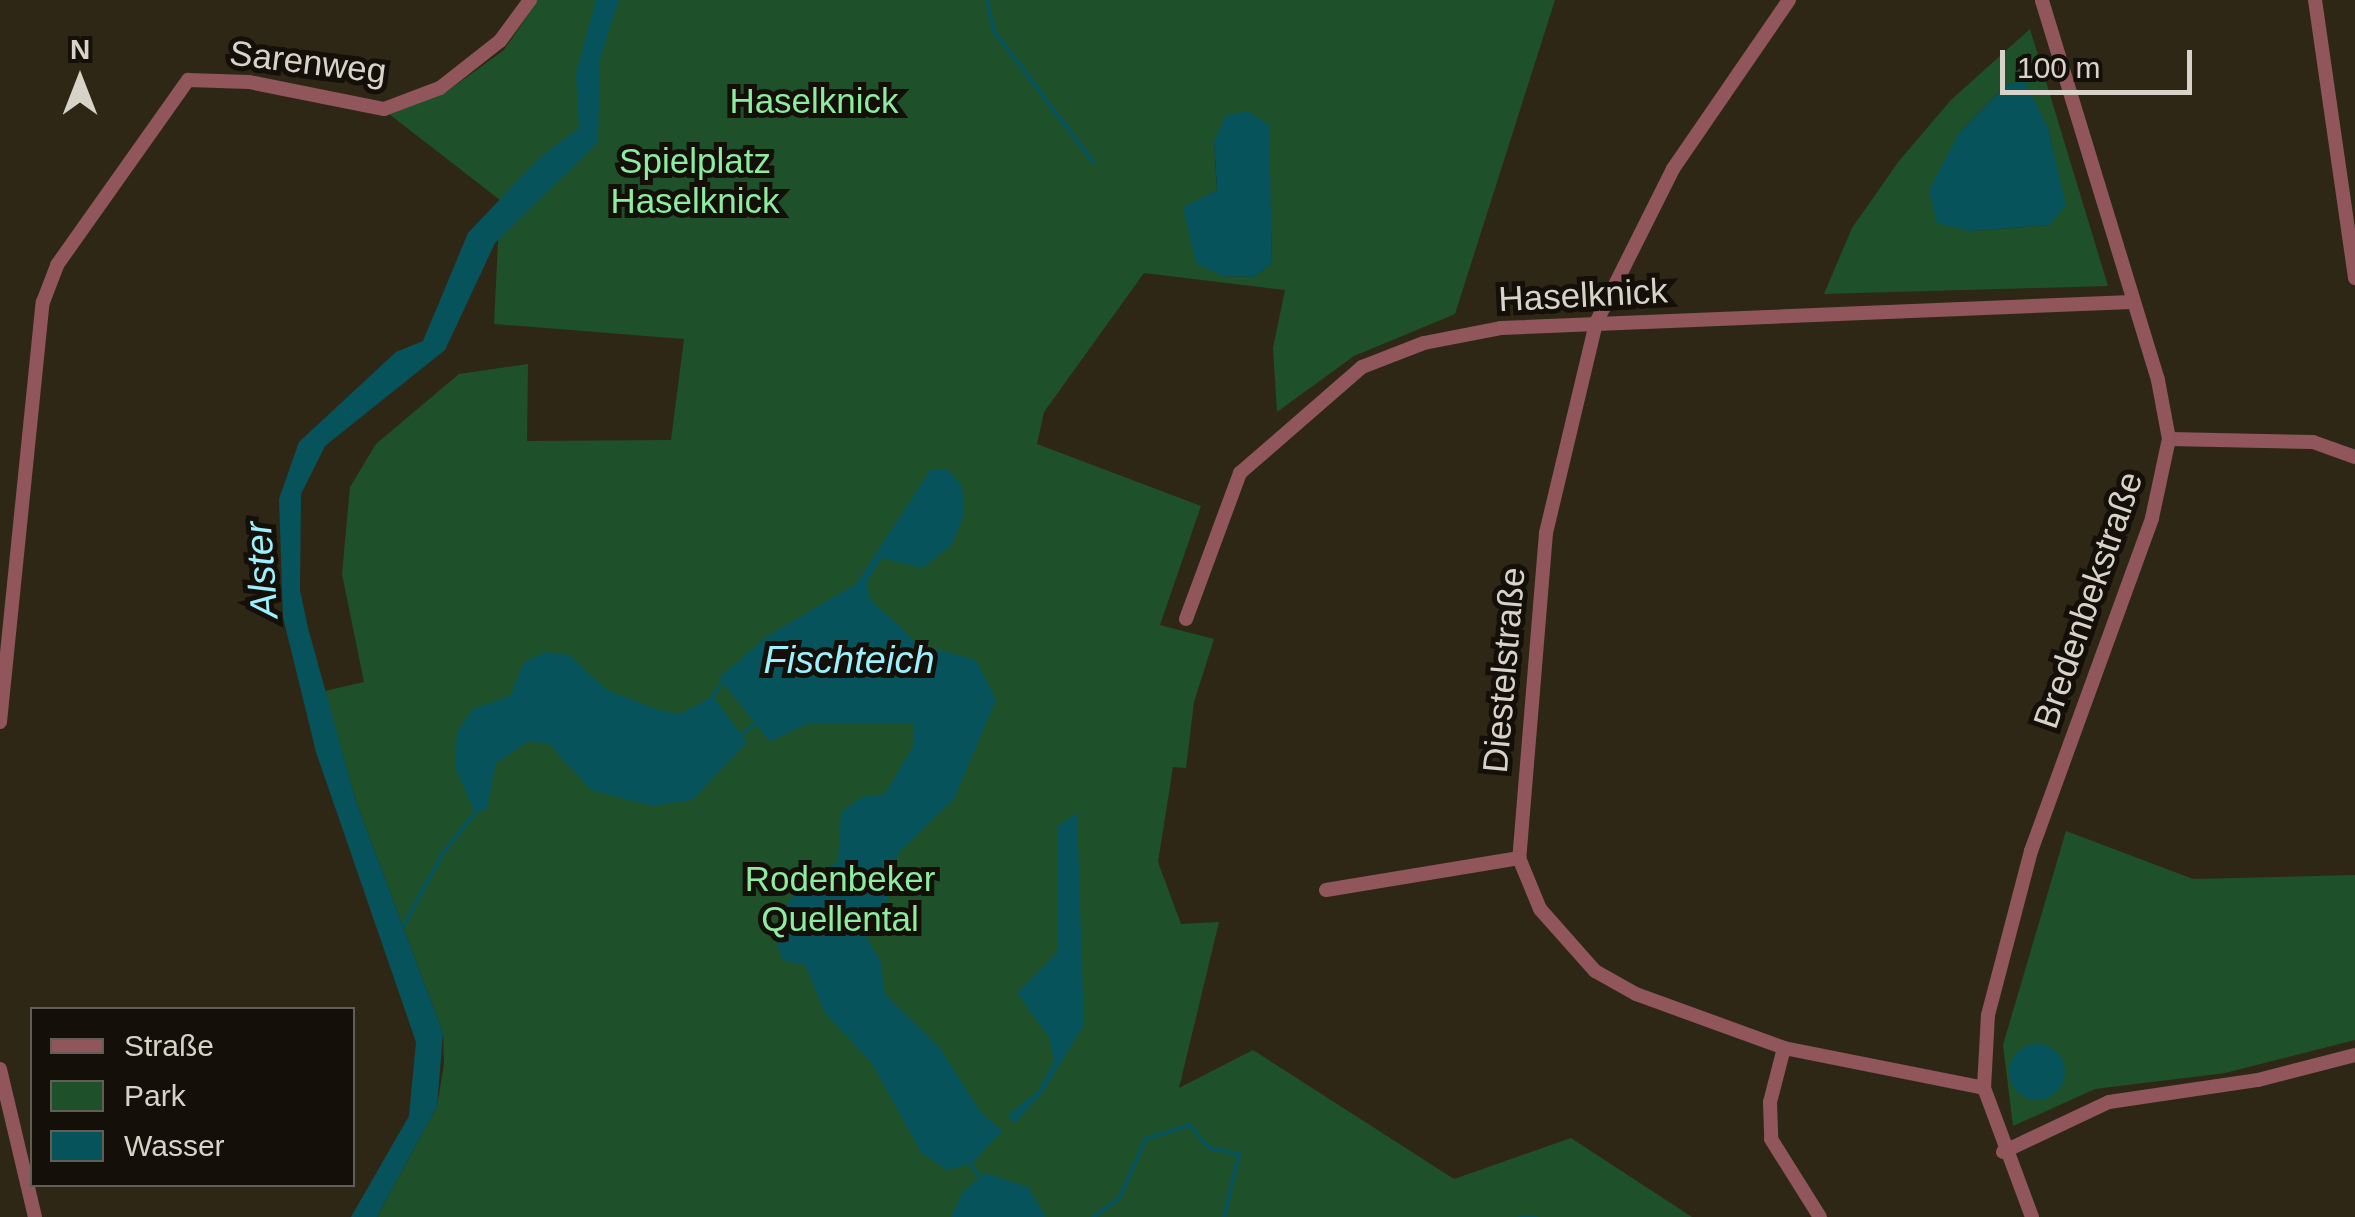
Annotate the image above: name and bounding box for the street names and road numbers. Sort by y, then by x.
street label: Sarenweg [227,32,389,92]
street label: Haselknick [1497,270,1669,320]
street label: Bredenbekstraße [2024,466,2152,734]
street label: Diestelstraße [1474,565,1534,775]

